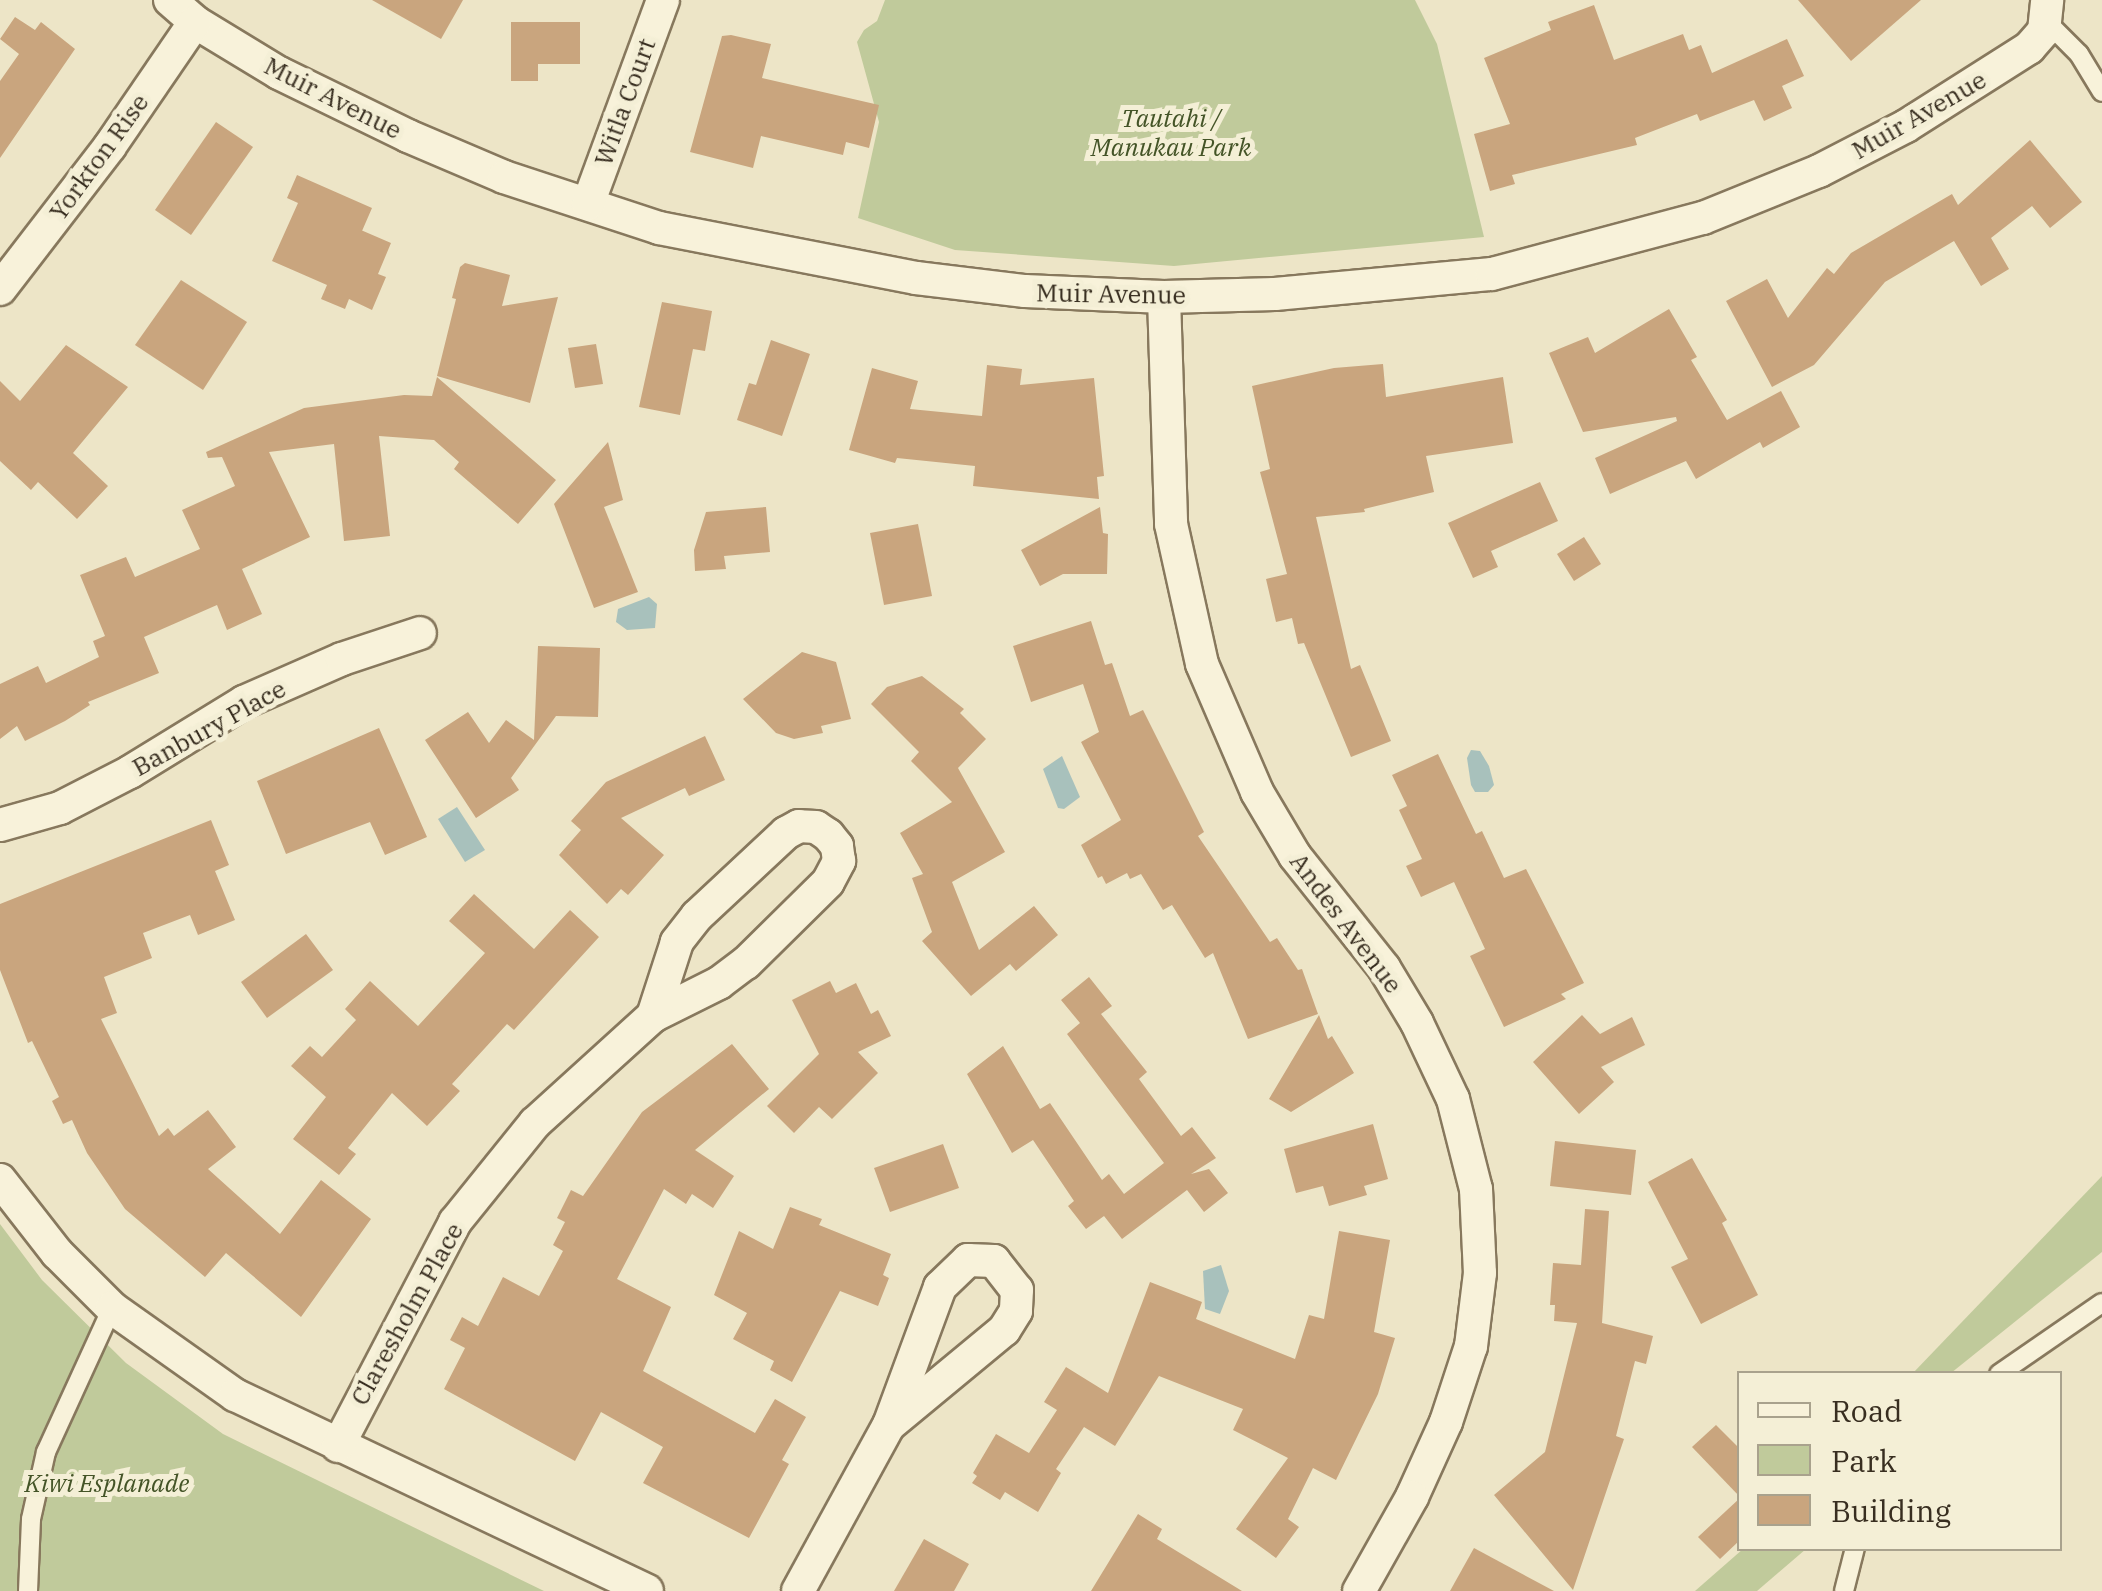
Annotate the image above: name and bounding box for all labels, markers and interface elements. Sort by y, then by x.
street label: Witla Court [588,34,662,170]
street label: Muir Avenue [259,51,407,145]
street label: Muir Avenue [1847,65,1991,165]
street label: Yorkton Rise [43,88,155,226]
park label: Tautahi / Manukau Park [1091,104,1251,163]
street label: Muir Avenue [1036,278,1186,310]
street label: Banbury Place [127,674,291,782]
street label: Andes Avenue [1284,847,1408,999]
street label: Claresholm Place [345,1218,469,1410]
legend [1737,1371,2062,1551]
text: Road [1831,1391,1903,1430]
text: Park [1831,1441,1897,1480]
park label: Kiwi Esplanade [25,1468,189,1498]
text: Building [1831,1491,1951,1530]

